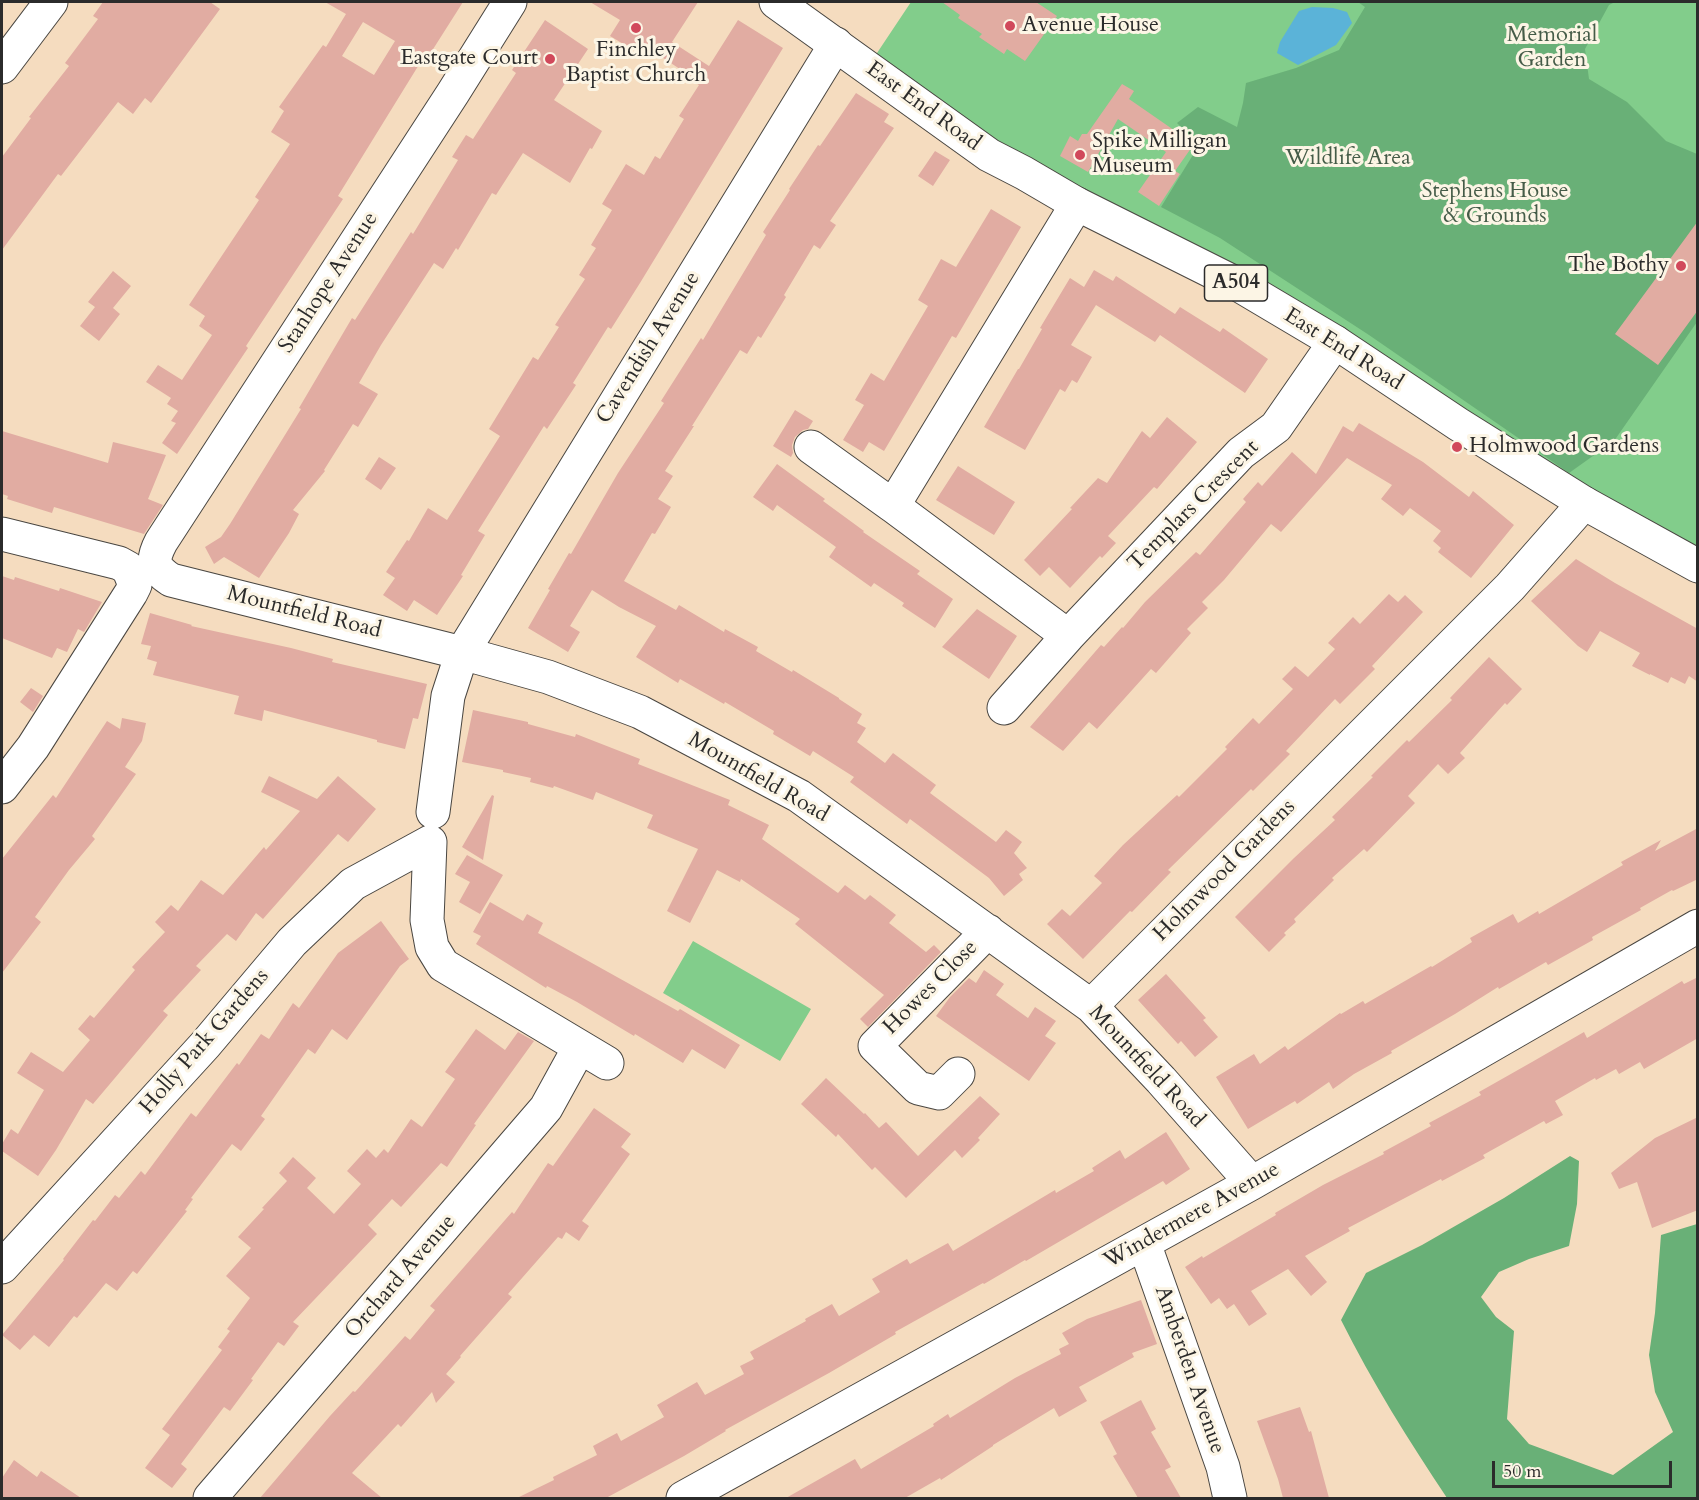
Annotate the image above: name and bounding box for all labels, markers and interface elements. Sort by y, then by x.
place label: Avenue House [1022,13,1159,39]
marker: Avenue House [1003,19,1017,33]
marker: Finchley Baptist Church [629,21,643,35]
park label: Memorial Garden [1507,23,1597,74]
place label: Finchley Baptist Church [566,38,706,90]
place label: Eastgate Court [400,46,538,72]
marker: Eastgate Court [543,52,557,66]
street label: East End Road [860,57,986,157]
place label: Spike Milligan Museum [1092,129,1227,180]
park label: Wildlife Area [1285,146,1411,172]
marker: Spike Milligan Museum [1073,148,1087,162]
park label: Stephens House & Grounds [1421,179,1569,230]
street label: Stanhope Avenue [274,208,384,358]
place label: The Bothy [1567,253,1669,279]
marker: The Bothy [1674,259,1688,273]
road number: A504 [1204,265,1268,301]
street label: Cavendish Avenue [592,267,706,429]
street label: East End Road [1279,303,1407,397]
place label: Holmwood Gardens [1469,434,1659,460]
street label: Templars Crescent [1123,435,1265,577]
marker: Holmwood Gardens [1450,440,1464,454]
street label: Mountfield Road [224,581,384,645]
street label: Mountfield Road [683,727,833,829]
street label: Holmwood Gardens [1148,794,1302,948]
street label: Howes Close [878,935,984,1041]
street label: Holly Park Gardens [135,964,275,1120]
street label: Mountfield Road [1082,1000,1210,1134]
street label: Windermere Avenue [1100,1157,1284,1275]
street label: Orchard Avenue [340,1210,462,1344]
street label: Amberden Avenue [1148,1283,1230,1457]
scale bar [1495,1449,1675,1487]
text: 50 m [1503,1459,1542,1484]

